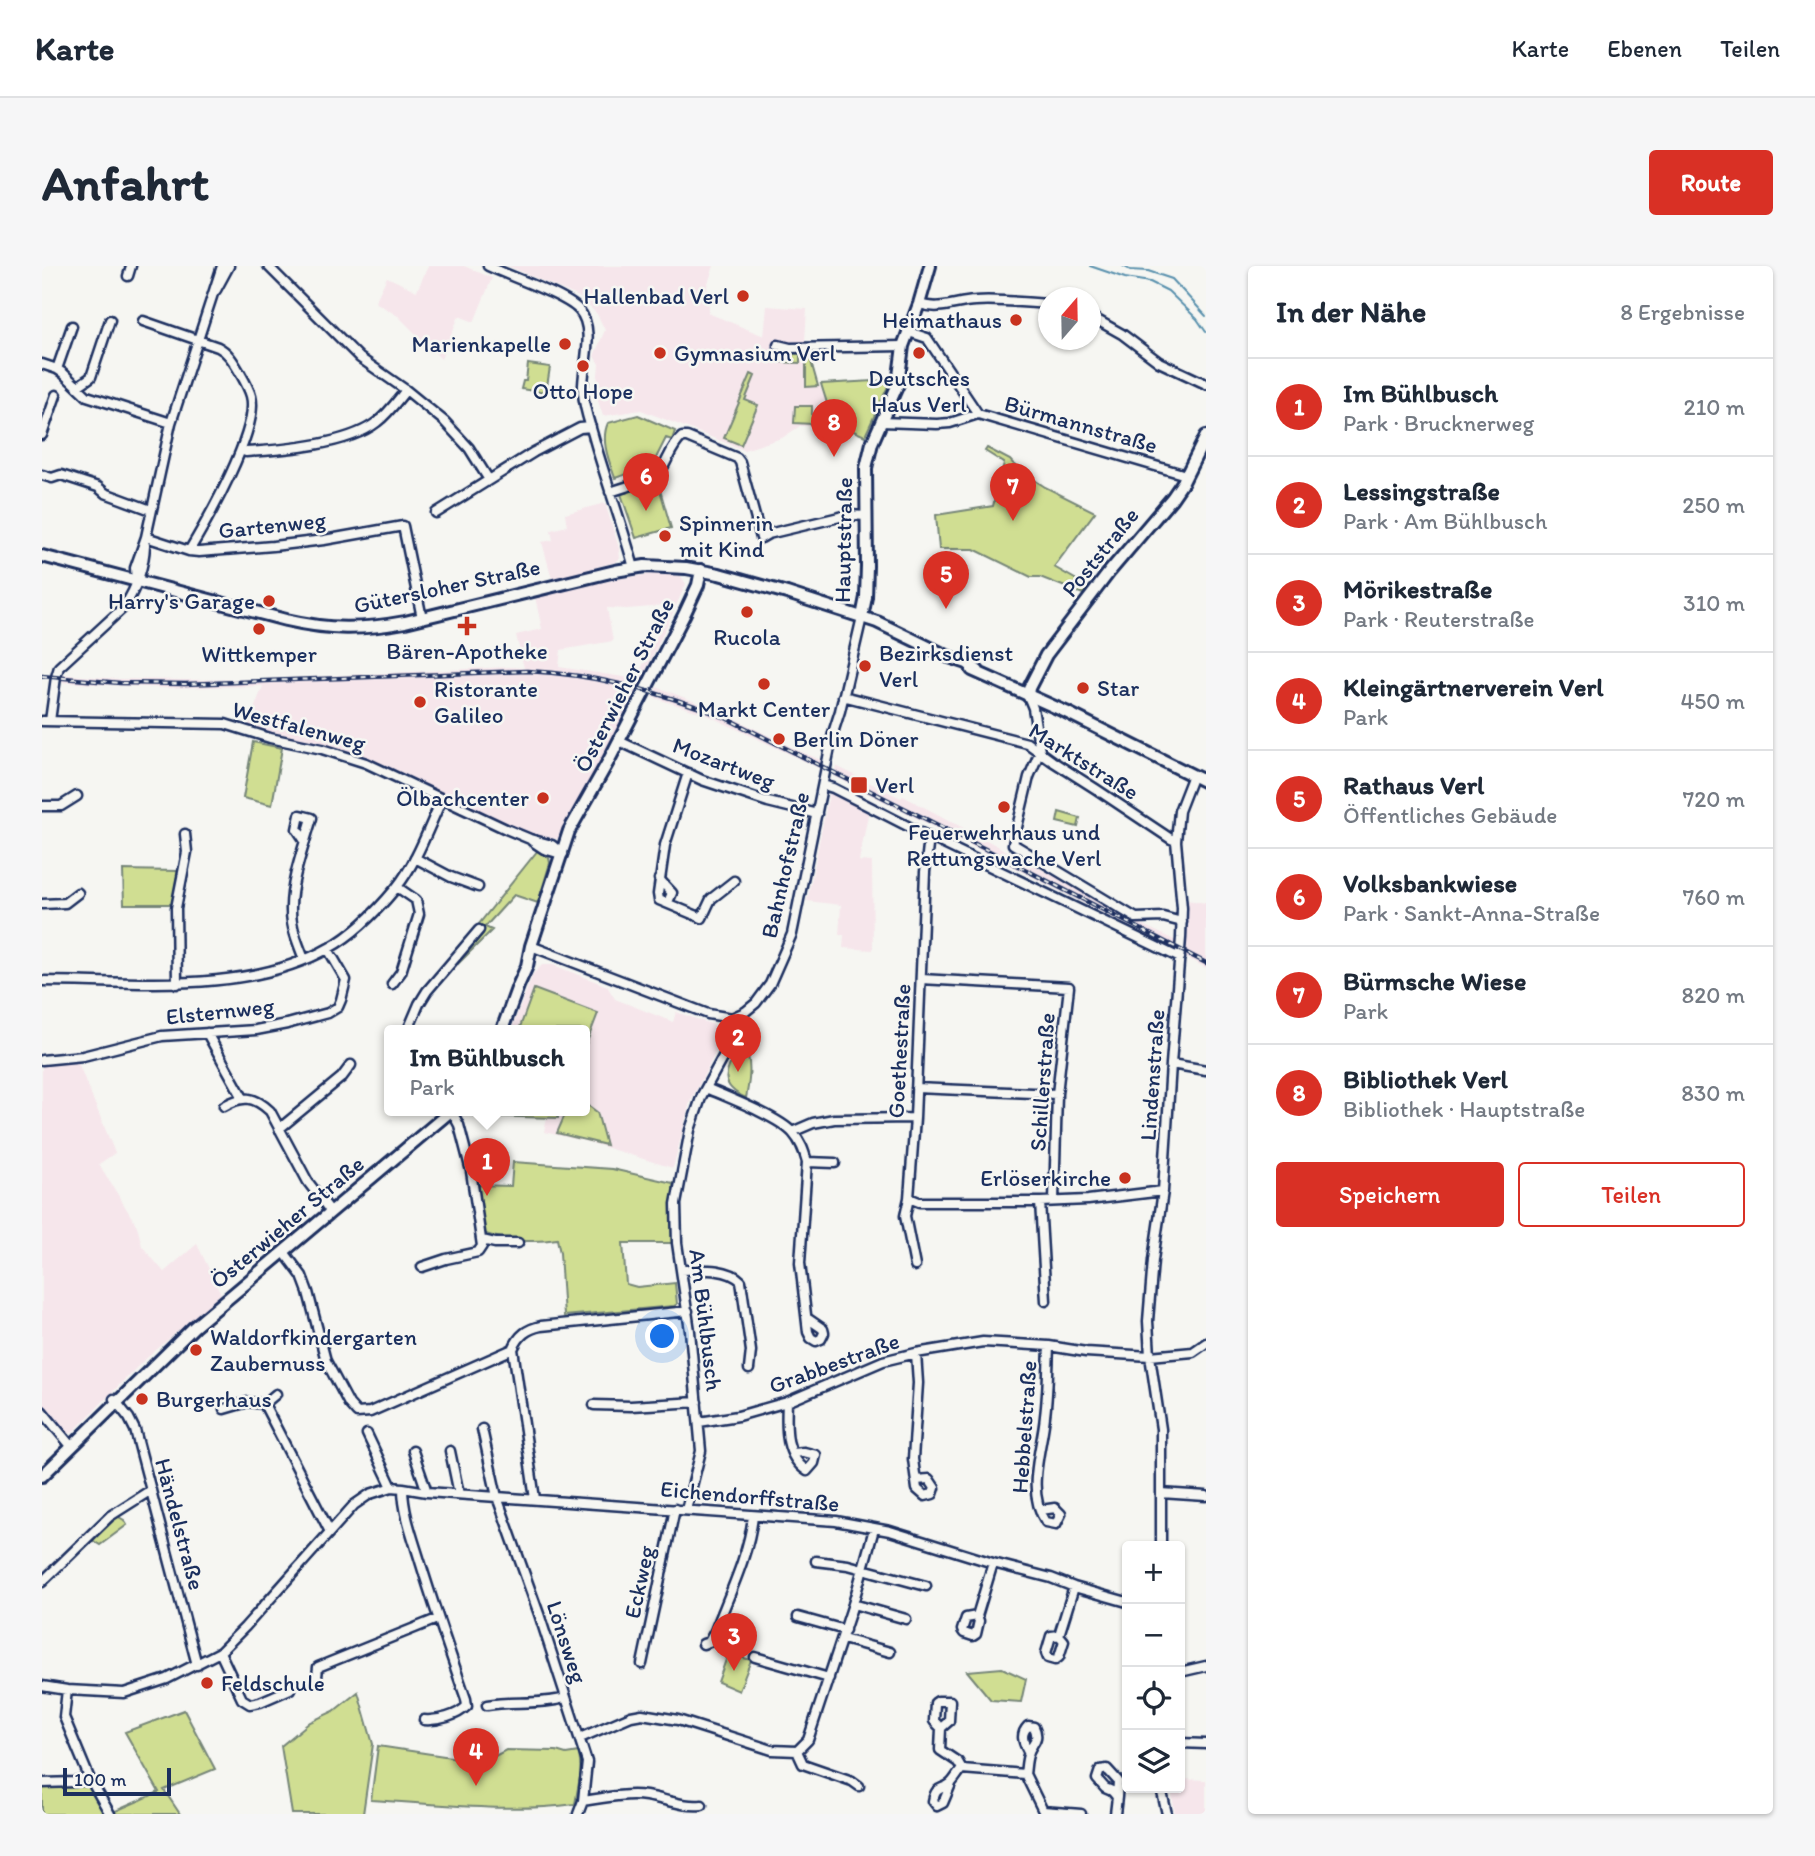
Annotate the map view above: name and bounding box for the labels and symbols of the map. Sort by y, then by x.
place label: Hallenbad Verl [584,282,729,310]
north arrow [1038,287,1101,350]
marker: Hallenbad Verl [735,288,751,304]
place label: Heimathaus [882,306,1002,334]
marker: Heimathaus [1008,312,1024,328]
place label: Marienkapelle [412,330,551,358]
marker: Marienkapelle [557,336,573,352]
place label: Gymnasium Verl [674,339,837,367]
marker: Gymnasium Verl [652,345,668,361]
marker: Deutsches Haus Verl [911,345,927,361]
marker: Otto Hope [575,358,591,374]
place label: Deutsches Haus Verl [868,364,970,418]
place label: Otto Hope [533,377,633,405]
street label: Bürmannstraße [1001,389,1161,459]
pin: 8 [811,399,857,457]
pin: 6 [623,453,669,511]
pin: 7 [990,463,1036,521]
street label: Hauptstraße [828,477,858,603]
street label: Poststraße [1055,502,1145,602]
street label: Gartenweg [217,505,327,545]
place label: Spinnerin mit Kind [679,509,773,563]
marker: Spinnerin mit Kind [657,528,673,544]
pin: 5 [923,551,969,609]
street label: Gütersloher Straße [351,553,543,619]
place label: Harry's Garage [108,587,255,615]
marker: Harry's Garage [261,593,277,609]
street label: Österwieher Straße [568,593,680,777]
marker: Rucola [739,604,755,620]
marker: Bären-Apotheke [459,618,475,634]
marker: Wittkemper [251,621,267,637]
place label: Rucola [713,623,781,651]
place label: Bären-Apotheke [386,637,548,665]
place label: Bezirksdienst Verl [879,639,1013,693]
place label: Wittkemper [201,640,317,668]
marker: Bezirksdienst Verl [857,658,873,674]
place label: Star [1097,674,1140,702]
place label: Ristorante Galileo [434,675,538,729]
marker: Markt Center [756,676,772,692]
marker: Star [1075,680,1091,696]
marker: Ristorante Galileo [412,694,428,710]
street label: Westfalenweg [229,695,369,757]
place label: Markt Center [698,695,830,723]
street label: Marktstraße [1024,716,1144,806]
place label: Berlin Döner [793,725,919,753]
street label: Mozartweg [669,731,779,795]
marker: Berlin Döner [771,731,787,747]
place label: Verl [875,771,915,799]
marker: Verl [849,775,869,795]
place label: Ölbachcenter [396,784,529,812]
street label: Bahnhofstraße [755,789,815,941]
marker: Ölbachcenter [535,790,551,806]
marker: Feuerwehrhaus und Rettungswache Verl [996,799,1012,815]
place label: Feuerwehrhaus und Rettungswache Verl [906,818,1102,872]
street label: Goethestraße [881,983,917,1119]
street label: Elsternweg [164,991,276,1031]
street label: Lindenstraße [1133,1008,1171,1142]
street label: Schillerstraße [1023,1012,1061,1152]
pin: 2 [715,1014,761,1072]
pin: 1 [464,1138,510,1196]
street label: Österwieher Straße [204,1150,370,1294]
place label: Erlöserkirche [980,1164,1111,1192]
marker: Erlöserkirche [1117,1170,1133,1186]
street label: Am Bühlbusch [683,1247,729,1393]
your location [645,1319,679,1353]
place label: Waldorfkindergarten Zaubernuss [210,1323,417,1377]
street label: Grabbestraße [765,1326,903,1400]
marker: Waldorfkindergarten Zaubernuss [188,1342,204,1358]
street label: Hebbelstraße [1005,1360,1043,1494]
place label: Burgerhaus [156,1385,272,1413]
marker: Burgerhaus [134,1391,150,1407]
street label: Händelstraße [149,1455,211,1593]
street label: Eichendorffstraße [659,1474,841,1518]
street label: Eckweg [618,1543,660,1621]
street label: Lönsweg [541,1597,594,1687]
pin: 3 [711,1613,757,1671]
place label: Feldschule [221,1669,325,1697]
marker: Feldschule [199,1675,215,1691]
pin: 4 [453,1728,499,1786]
scale bar [63,1765,172,1797]

